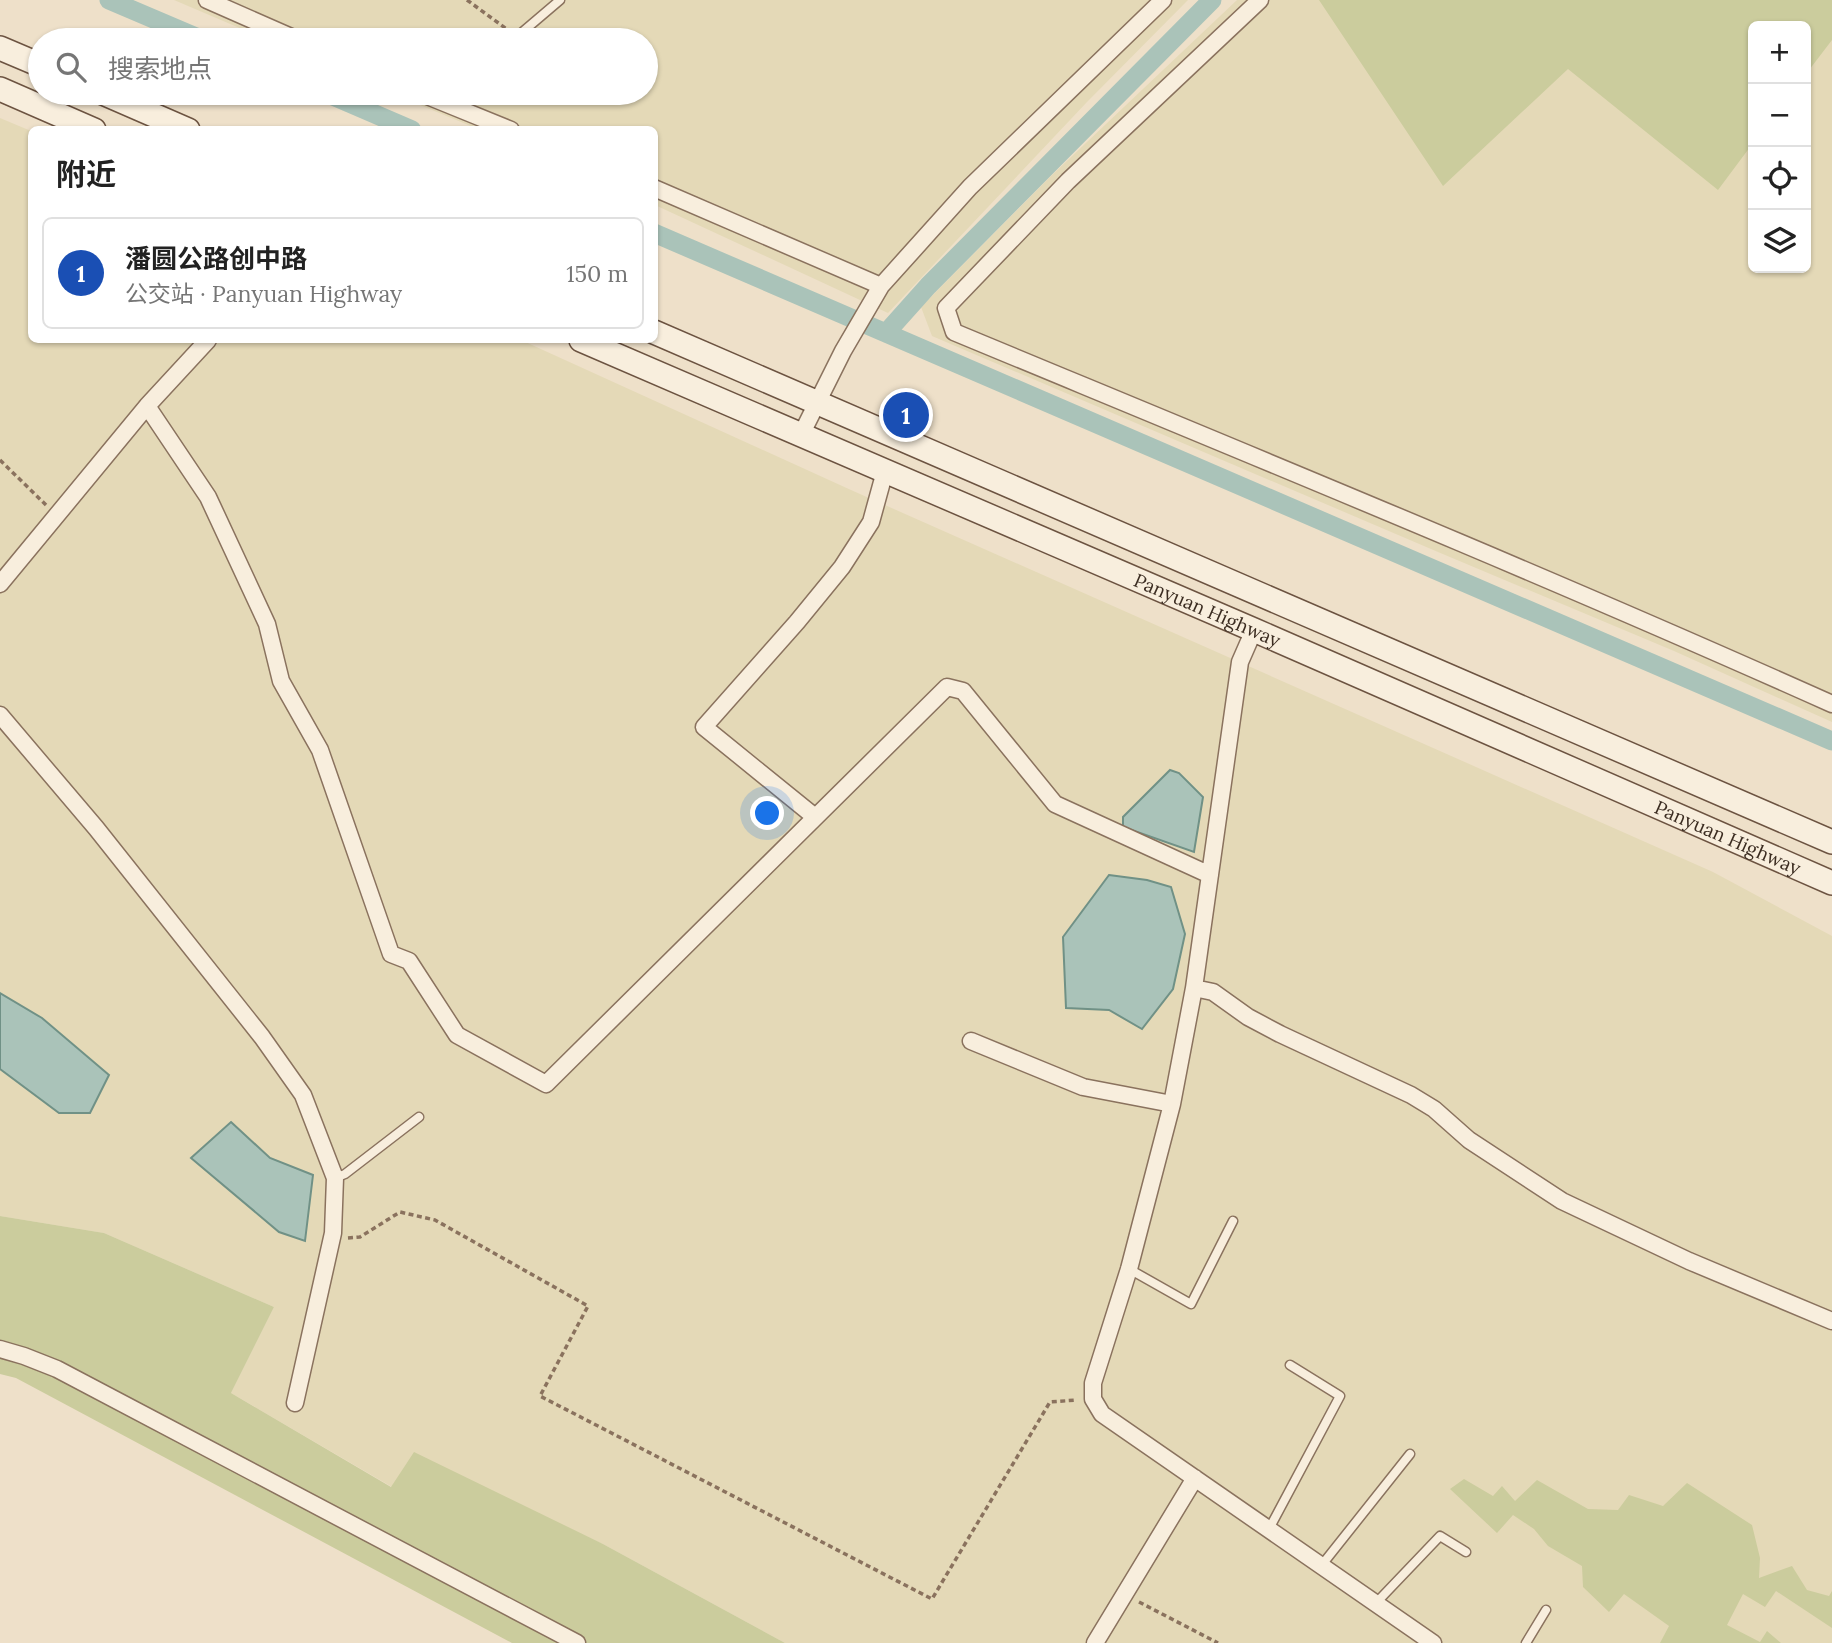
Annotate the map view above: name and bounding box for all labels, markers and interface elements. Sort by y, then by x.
map controls [1748,21,1811,273]
button: + [1748,21,1811,84]
search box [28,28,658,105]
icon: search [52,48,90,86]
text: 搜索地点 [108,52,212,85]
button: − [1748,84,1811,147]
button: locate [1748,147,1811,210]
text: 附近 [56,155,116,193]
button: layers [1748,210,1811,273]
text: 潘圆公路创中路 [125,242,307,275]
text: 1 [76,259,86,288]
text: 150 m [566,259,628,288]
text: 公交站 · Panyuan Highway [125,279,402,308]
pin: 1 [883,389,929,441]
street label: Panyuan Highway [1130,568,1284,652]
street label: Panyuan Highway [1651,795,1805,880]
your location [750,796,784,830]

